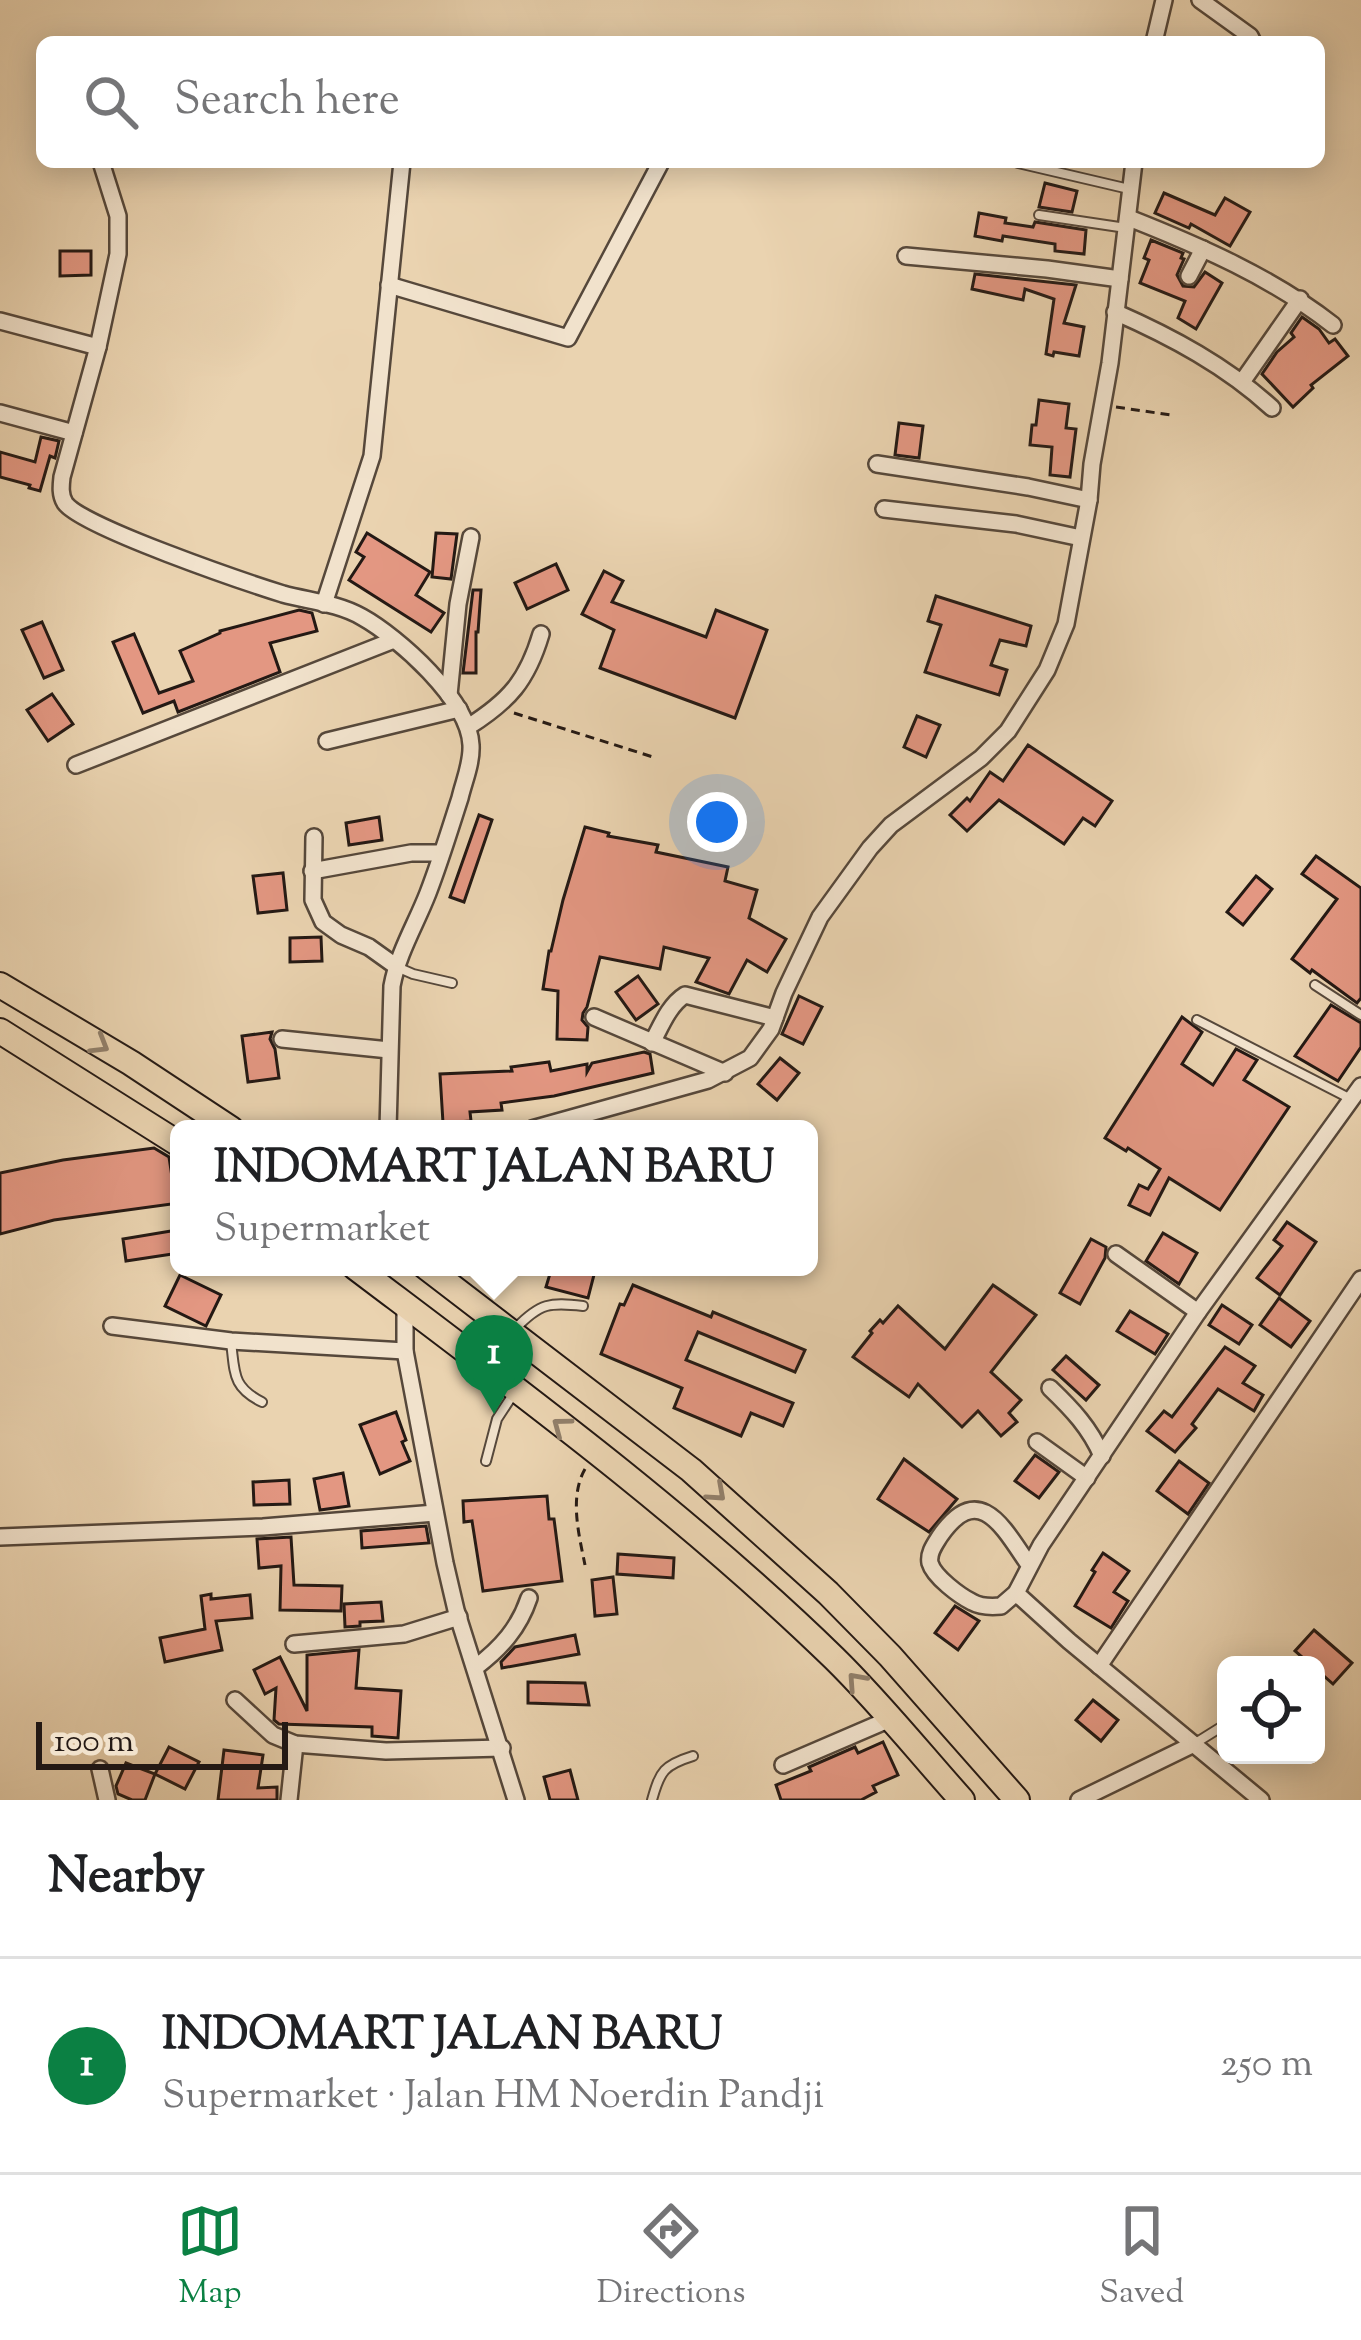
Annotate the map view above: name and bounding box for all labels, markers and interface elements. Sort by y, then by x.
search box [36,36,1325,168]
icon: search [78,69,144,135]
text: Search here [174,70,400,135]
your location [687,792,747,852]
one-way arrow [88,1030,109,1053]
popup [170,1120,818,1276]
text: INDOMART JALAN BARU [214,1138,774,1203]
text: Supermarket [214,1203,430,1259]
pin: 1 [455,1315,533,1414]
one-way arrow [553,1419,575,1441]
one-way arrow [703,1479,725,1500]
map controls [1217,1656,1325,1764]
button: locate [1217,1656,1325,1764]
one-way arrow [849,1674,870,1695]
scale bar [36,1716,288,1769]
text: 100 m [54,1719,134,1767]
text: Nearby [48,1842,205,1915]
text: INDOMART JALAN BARU [162,2005,722,2070]
text: 1 [80,2038,94,2094]
text: 250 m [1220,2038,1313,2094]
text: Supermarket · Jalan HM Noerdin Pandji [162,2070,824,2126]
tab: Map [177,2198,243,2318]
tab: Directions [597,2198,746,2318]
tab: Saved [1099,2198,1184,2318]

